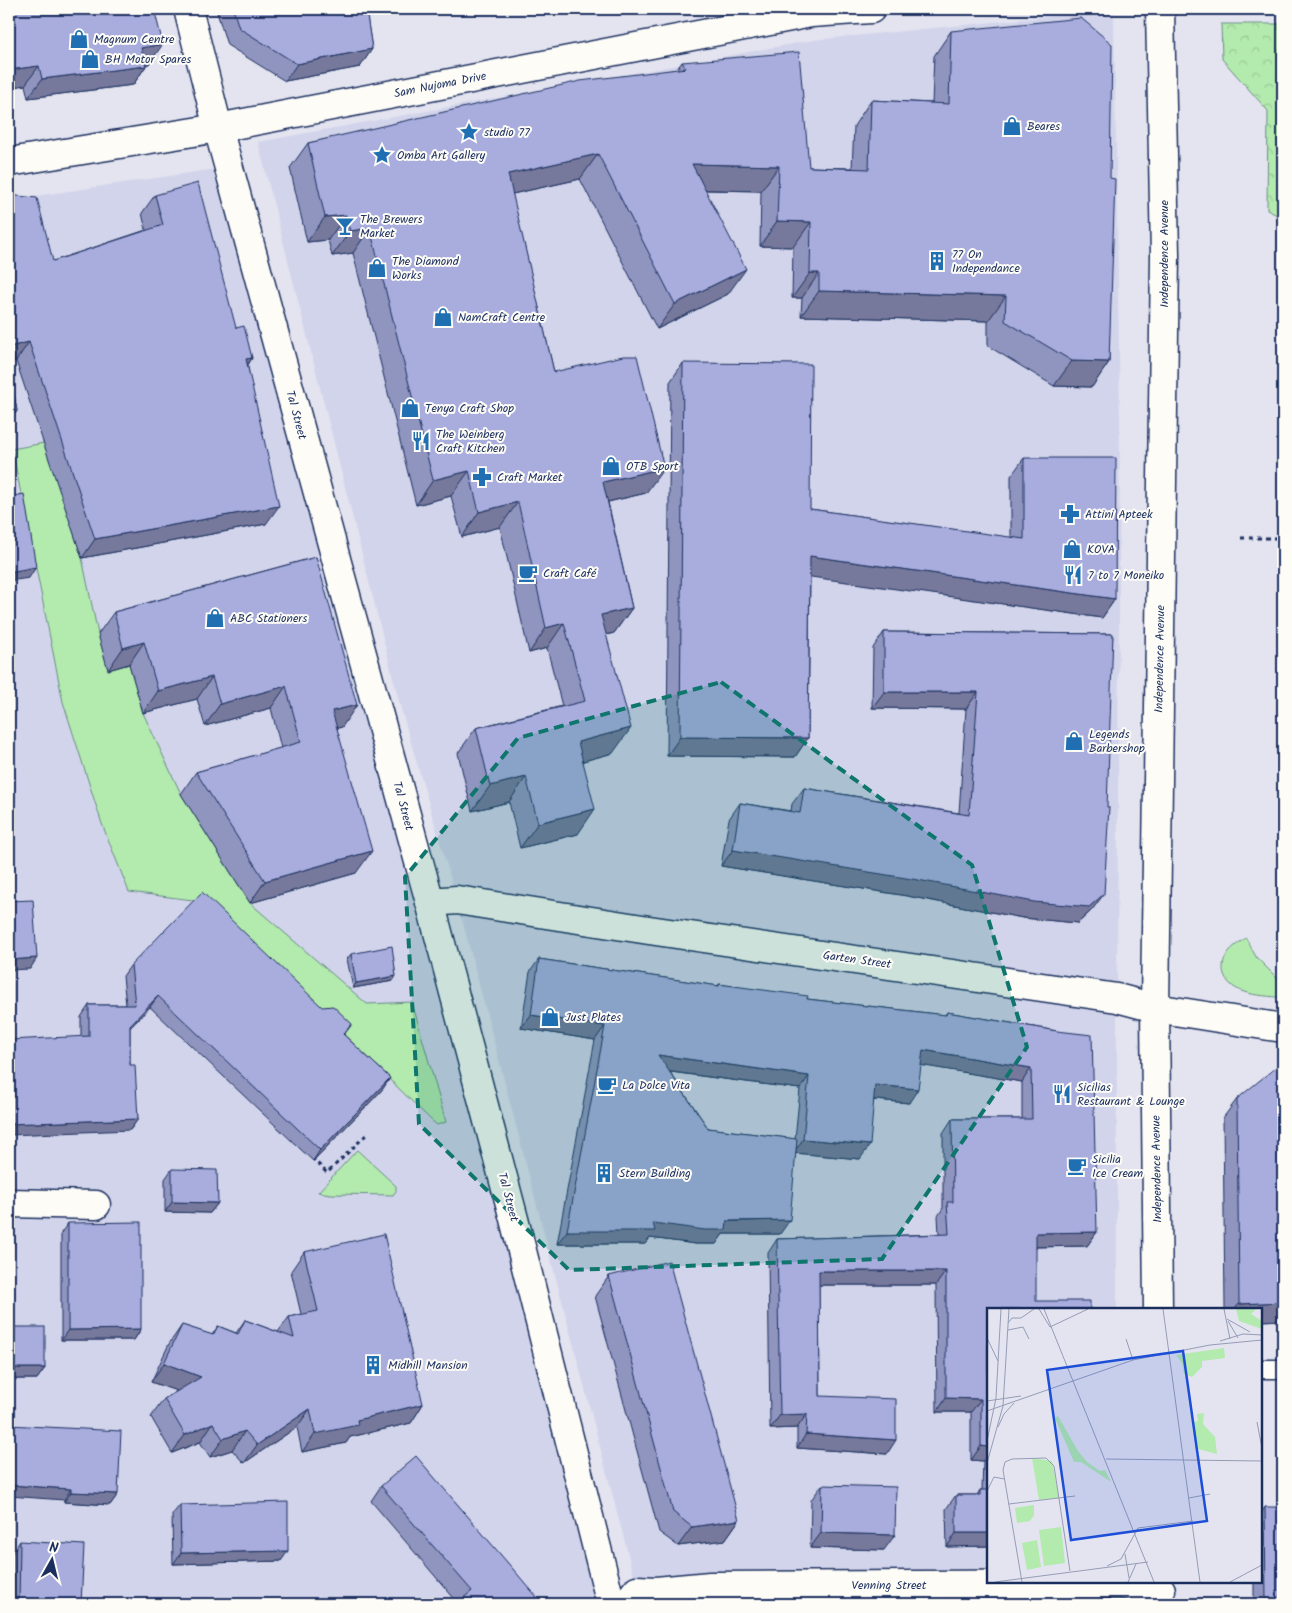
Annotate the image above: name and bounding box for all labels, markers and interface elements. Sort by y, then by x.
shop icon: Magnum Centre [68,28,90,50]
place label: Magnum Centre [94,30,175,49]
shop icon: BH Motor Spares [79,48,101,70]
place label: BH Motor Spares [105,50,192,69]
street label: Sam Nujoma Drive [392,67,488,103]
shop icon: Beares [1001,115,1023,137]
place label: Beares [1027,117,1060,136]
place icon: studio 77 [458,121,480,143]
place label: studio 77 [484,123,530,142]
place icon: Omba Art Gallery [371,144,393,166]
place label: Omba Art Gallery [397,146,486,165]
street label: Independence Avenue [1155,200,1174,308]
place label: The Brewers Market [360,210,423,243]
bar icon: The Brewers Market [334,215,356,237]
place label: 77 On Independance [952,245,1020,278]
building icon: 77 On Independance [926,250,948,272]
place label: The Diamond Works [392,252,460,285]
shop icon: The Diamond Works [366,257,388,279]
shop icon: NamCraft Centre [432,306,454,328]
place label: NamCraft Centre [458,308,546,327]
street label: Tal Street [280,388,312,442]
shop icon: Tenya Craft Shop [399,397,421,419]
place label: Tenya Craft Shop [425,399,514,418]
place label: The Weinberg Craft Kitchen [436,425,505,458]
restaurant icon: The Weinberg Craft Kitchen [410,430,432,452]
shop icon: OTB Sport [600,455,622,477]
place label: OTB Sport [626,457,679,476]
pharmacy icon: Craft Market [471,466,493,488]
place label: Craft Market [497,468,563,487]
pharmacy icon: Attini Apteek [1059,503,1081,525]
place label: Attini Apteek [1085,505,1153,524]
shop icon: KOVA [1061,538,1083,560]
place label: KOVA [1087,540,1115,559]
cafe icon: Craft Café [517,562,539,584]
place label: Craft Café [543,564,597,583]
restaurant icon: 7 to 7 Moneiko [1062,564,1084,586]
place label: 7 to 7 Moneiko [1088,566,1164,585]
street label: Independence Avenue [1150,604,1170,713]
shop icon: ABC Stationers [204,607,226,629]
place label: ABC Stationers [230,609,307,628]
place label: Legends Barbershop [1089,725,1145,758]
shop icon: Legends Barbershop [1063,730,1085,752]
street label: Tal Street [387,779,419,833]
street label: Garten Street [822,946,893,974]
shop icon: Just Plates [539,1006,561,1028]
place label: Just Plates [565,1008,621,1027]
cafe icon: La Dolce Vita [596,1074,618,1096]
place label: La Dolce Vita [622,1076,691,1095]
place label: Sicilias Restaurant & Lounge [1077,1078,1185,1111]
restaurant icon: Sicilias Restaurant & Lounge [1051,1083,1073,1105]
street label: Independence Avenue [1147,1114,1167,1223]
place label: Sicilia Ice Cream [1092,1150,1143,1183]
cafe icon: Sicilia Ice Cream [1066,1155,1088,1177]
building icon: Stern Building [593,1162,615,1184]
place label: Stern Building [619,1164,691,1183]
street label: Tal Street [492,1170,524,1224]
inset map [987,1308,1262,1583]
building icon: Midhill Mansion [362,1354,384,1376]
place label: Midhill Mansion [388,1356,468,1375]
north arrow [28,1536,78,1586]
text: N [48,1537,60,1560]
street label: Venning Street [852,1576,927,1595]

